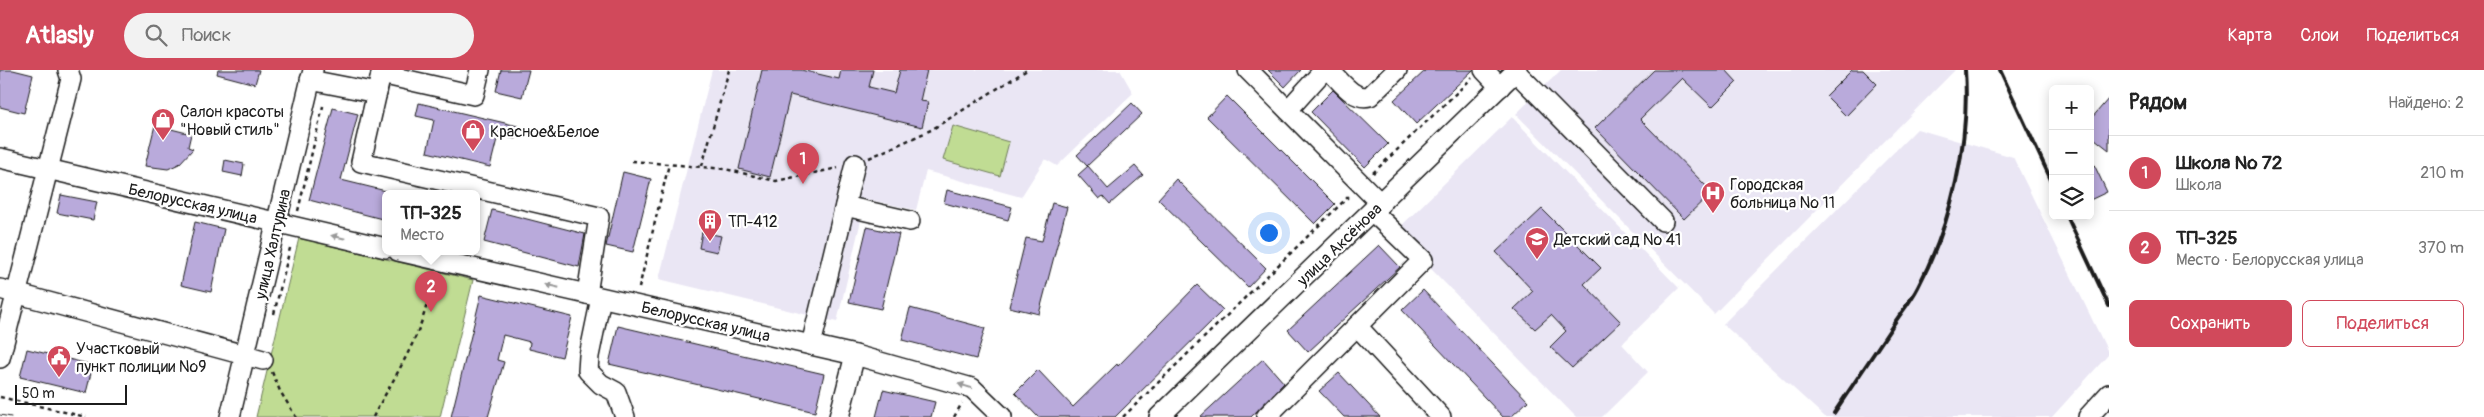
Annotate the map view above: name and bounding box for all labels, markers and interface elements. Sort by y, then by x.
search box [124,13,474,58]
text: Atlasly [25,21,94,50]
icon: search [142,21,170,49]
text: Поиск [182,23,231,47]
text: Карта [2228,24,2272,47]
text: Слои [2300,24,2338,47]
text: Поделиться [2366,24,2459,47]
map controls [2049,85,2094,220]
button: + [2049,85,2094,130]
text: Рядом [2129,89,2187,116]
text: Найдено: 2 [2388,93,2464,113]
place label: Салон красоты "Новый стиль" [180,102,284,140]
shop icon: Салон красоты "Новый стиль" [150,107,176,141]
shop icon: Красное&Белое [460,118,486,152]
place label: Красное&Белое [490,122,599,142]
button: − [2049,130,2094,175]
pin: 1 [787,143,819,184]
text: Школа № 72 [2176,151,2282,175]
text: 1 [2142,163,2148,183]
text: 210 m [2420,163,2464,183]
place label: Городская больница № 11 [1730,175,1835,213]
button: layers [2049,175,2094,220]
text: Школа [2176,175,2222,195]
street label: Белорусская улица [126,179,259,229]
hospital icon: Городская больница № 11 [1700,180,1726,214]
street label: улица Халтурина [250,187,295,302]
popup [382,190,480,255]
street label: улица Аксёнова [1292,199,1386,291]
text: ТП-325 [400,201,462,225]
building icon: ТП-412 [697,208,723,242]
place label: ТП-412 [728,212,778,232]
your location [1256,220,1282,246]
text: Место [400,225,444,245]
school or university icon: Детский сад № 41 [1524,226,1550,260]
text: ТП-325 [2176,226,2238,250]
place label: Детский сад № 41 [1553,230,1681,250]
one-way arrow [331,233,346,241]
text: 2 [2141,238,2149,258]
text: 370 m [2418,238,2464,258]
text: Место · Белорусская улица [2176,250,2364,270]
pin: 2 [415,271,447,312]
one-way arrow [545,282,560,290]
street label: Белорусская улица [639,297,772,347]
button: Сохранить [2129,300,2292,347]
button: Поделиться [2302,300,2464,347]
place label: Участковый пункт полиции №9 [76,339,206,377]
public building icon: Участковый пункт полиции №9 [46,344,72,378]
scale bar [15,382,128,405]
one-way arrow [957,382,972,390]
text: 50 m [22,385,55,402]

